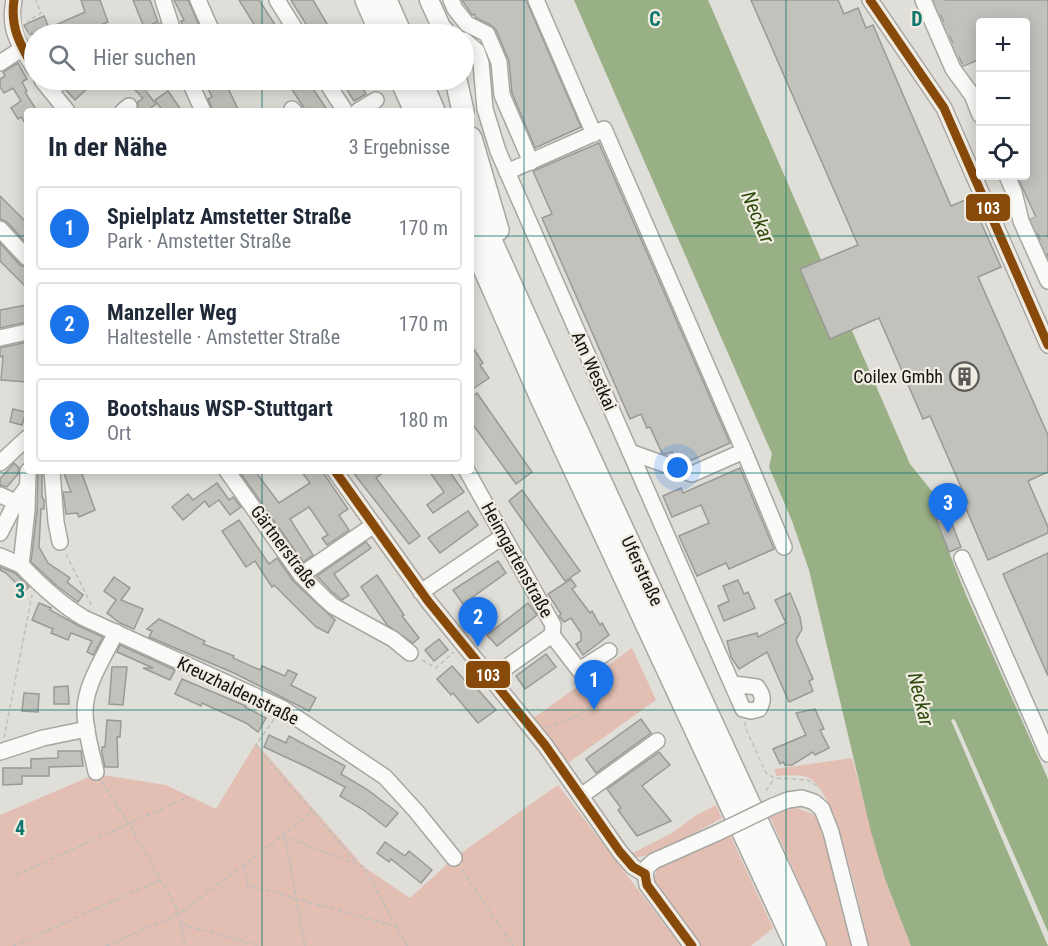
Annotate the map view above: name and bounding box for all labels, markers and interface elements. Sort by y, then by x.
text: C [649,7,661,31]
text: D [911,7,923,31]
map controls [976,18,1030,180]
button: + [976,18,1030,72]
search box [24,24,474,90]
icon: search [45,41,78,74]
text: Hier suchen [93,45,196,70]
button: − [976,72,1030,126]
button: locate [976,126,1030,180]
text: In der Nähe [48,132,167,162]
text: 3 Ergebnisse [349,135,450,159]
water label: Neckar [736,187,780,248]
line badge: 103 [965,193,1011,222]
text: 103 [976,199,1000,218]
text: Spielplatz Amstetter Straße [107,204,351,229]
text: 1 [64,216,75,240]
text: 170 m [399,216,448,240]
text: Park · Amstetter Straße [107,229,291,253]
text: Manzeller Weg [107,300,237,325]
text: 2 [64,312,75,336]
text: 170 m [399,312,448,336]
text: Haltestelle · Amstetter Straße [107,325,340,349]
street label: Am Westkai [568,328,621,414]
building icon: Coilex Gmbh [948,361,980,393]
place label: Coilex Gmbh [853,366,943,387]
text: Bootshaus WSP-Stuttgart [107,396,333,421]
text: 3 [64,408,75,432]
text: 180 m [399,408,448,432]
text: Ort [107,421,132,445]
your location [663,453,692,482]
pin: 3 [928,484,968,533]
street label: Heimgartenstraße [477,499,558,621]
street label: Gärtnerstraße [246,501,322,592]
street label: Uferstraße [617,533,668,609]
text: 3 [15,579,25,603]
pin: 2 [458,598,498,647]
street label: Kreuzhaldenstraße [174,652,303,729]
line badge: 103 [465,660,511,689]
pin: 1 [574,660,614,710]
text: 103 [476,666,500,685]
water label: Neckar [903,670,939,729]
text: 4 [15,816,25,840]

